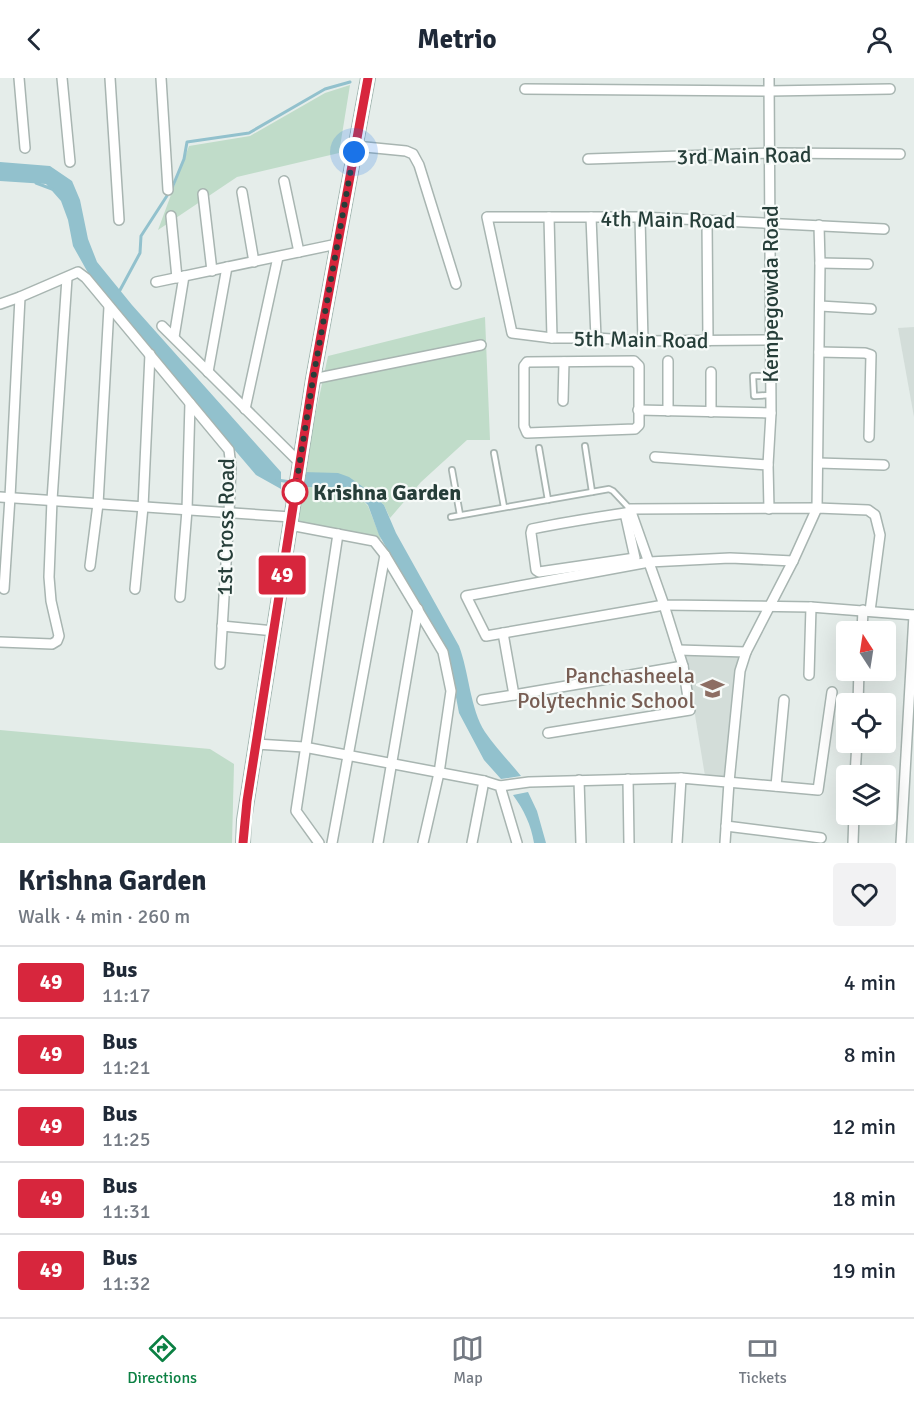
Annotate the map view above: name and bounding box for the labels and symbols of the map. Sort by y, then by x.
your location [339,137,369,167]
street label: 3rd Main Road [676,141,812,170]
street label: 4th Main Road [600,205,736,234]
street label: Kempegowda Road [757,205,784,383]
street label: 5th Main Road [573,325,709,354]
street label: 1st Cross Road [211,458,240,596]
marker: Krishna Garden [282,479,308,505]
place label: Krishna Garden [313,479,461,506]
line badge: 49 [255,556,309,594]
north arrow [836,621,896,681]
place label: Panchasheela Polytechnic School [517,662,695,714]
school or university icon: Panchasheela Polytechnic School [700,675,726,701]

